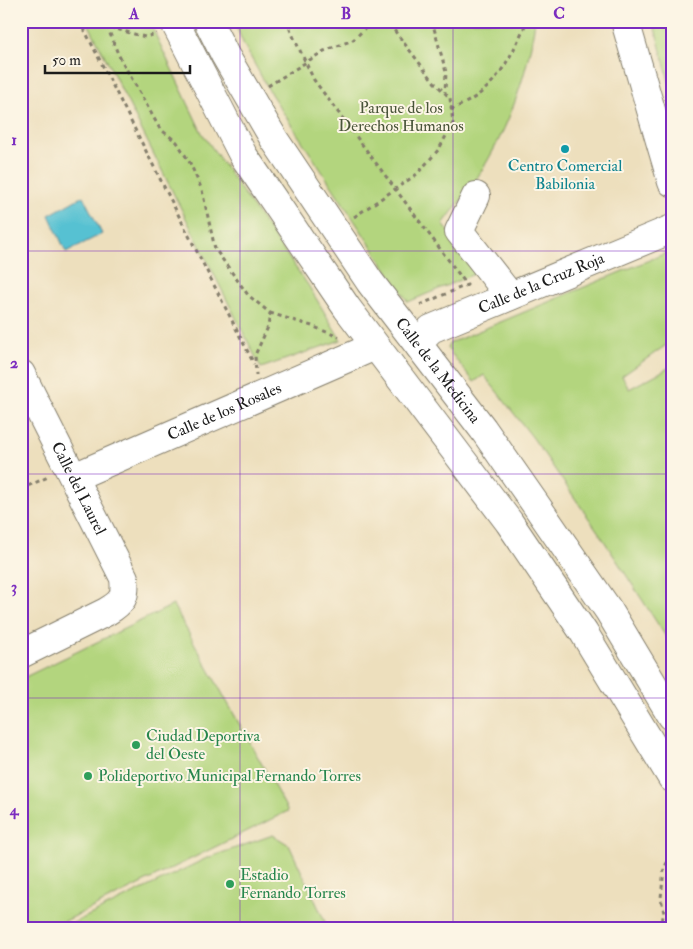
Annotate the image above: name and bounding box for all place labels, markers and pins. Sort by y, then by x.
marker: Centro Comercial Babilonia [559,143,571,155]
place label: Centro Comercial Babilonia [508,156,622,194]
place label: Ciudad Deportiva del Oeste [146,726,260,764]
marker: Ciudad Deportiva del Oeste [130,739,142,751]
place label: Polideportivo Municipal Fernando Torres [98,766,361,787]
marker: Polideportivo Municipal Fernando Torres [82,770,94,782]
place label: Estadio Fernando Torres [240,865,346,903]
marker: Estadio Fernando Torres [224,878,236,890]

